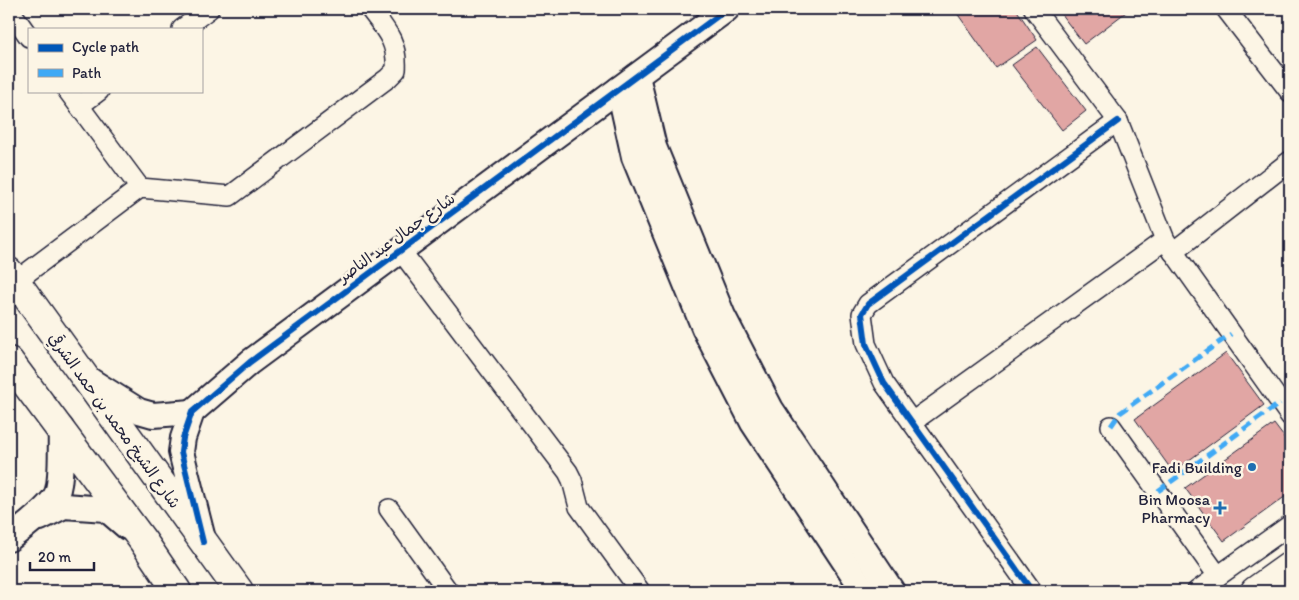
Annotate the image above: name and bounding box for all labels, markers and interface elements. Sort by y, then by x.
legend [28,28,202,92]
text: Cycle path [72,38,139,56]
text: Path [72,64,101,82]
street label: شارع جمال عبد الناصر [332,188,460,289]
street label: شارع الشيخ محمد بن حمد الشرقي [43,328,185,513]
place label: Fadi Building [1152,458,1243,477]
marker: Fadi Building [1246,461,1258,473]
place label: Bin Moosa Pharmacy [1138,490,1211,527]
marker: Bin Moosa Pharmacy [1214,502,1226,514]
scale bar [30,540,94,572]
text: 20 m [38,548,72,566]

